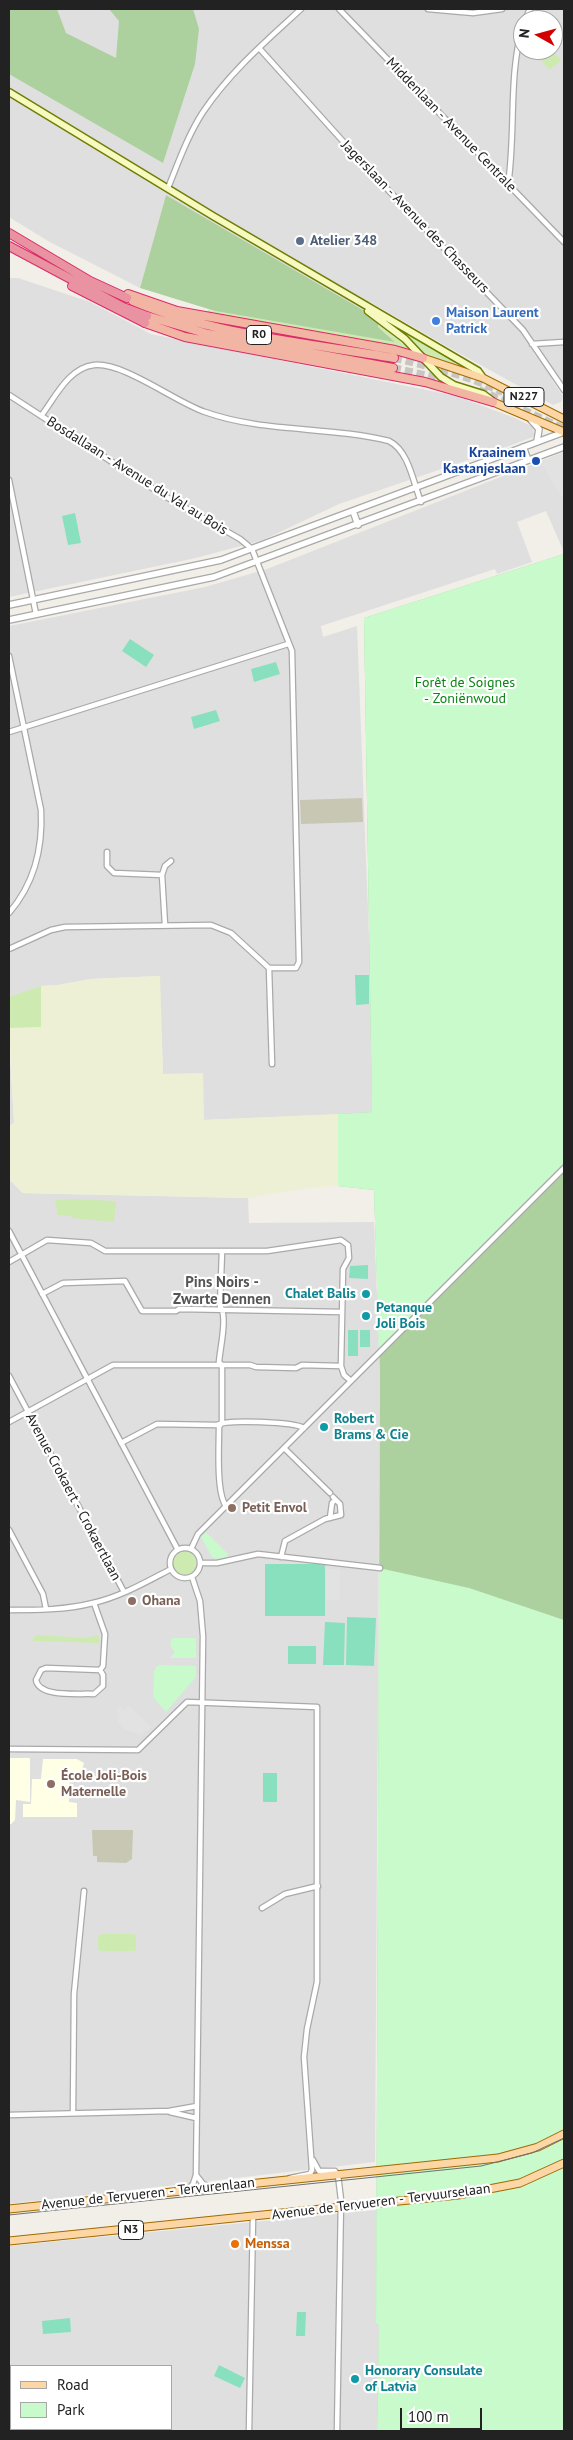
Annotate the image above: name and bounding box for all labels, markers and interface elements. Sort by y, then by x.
north arrow [513,10,563,60]
text: N [515,28,534,39]
street label: Middenlaan - Avenue Centrale [382,54,520,196]
street label: Jagerslaan - Avenue des Chasseurs [337,137,493,297]
place label: Atelier 348 [310,233,377,249]
marker: Atelier 348 [294,235,306,247]
place label: Maison Laurent Patrick [446,305,539,338]
marker: Maison Laurent Patrick [430,315,442,327]
road number: R0 [246,326,272,344]
road number: N227 [504,388,544,407]
street label: Bosdallaan - Avenue du Val au Bois [43,413,231,539]
place label: Kraainem Kastanjeslaan [443,445,526,478]
marker: Kraainem Kastanjeslaan [530,455,542,467]
park label: Forêt de Soignes - Zoniënwoud [415,675,515,708]
district label: Pins Noirs - Zwarte Dennen [173,1274,271,1309]
place label: Chalet Balis [285,1286,356,1302]
marker: Chalet Balis [360,1288,372,1300]
place label: Petanque Joli Bois [376,1300,432,1332]
marker: Petanque Joli Bois [360,1310,372,1322]
street label: Avenue Crokaert - Crokaertlaan [22,1410,124,1584]
place label: Robert Brams & Cie [334,1411,408,1444]
marker: Robert Brams & Cie [318,1421,330,1433]
place label: Petit Envol [242,1500,307,1516]
marker: Petit Envol [226,1502,238,1514]
place label: Ohana [142,1593,181,1609]
marker: Ohana [126,1595,138,1607]
place label: École Joli-Bois Maternelle [61,1768,147,1800]
marker: École Joli-Bois Maternelle [45,1778,57,1790]
street label: Avenue de Tervueren - Tervurenlaan [40,2174,256,2214]
street label: Avenue de Tervueren - Tervuurselaan [271,2180,491,2224]
road number: N3 [118,2220,144,2240]
place label: Menssa [245,2236,290,2252]
marker: Menssa [229,2238,241,2250]
place label: Honorary Consulate of Latvia [365,2363,483,2396]
legend [10,2365,172,2430]
marker: Honorary Consulate of Latvia [349,2373,361,2385]
text: Road [57,2375,89,2394]
scale bar [403,2398,486,2430]
text: Park [57,2400,85,2419]
text: 100 m [408,2407,449,2426]

